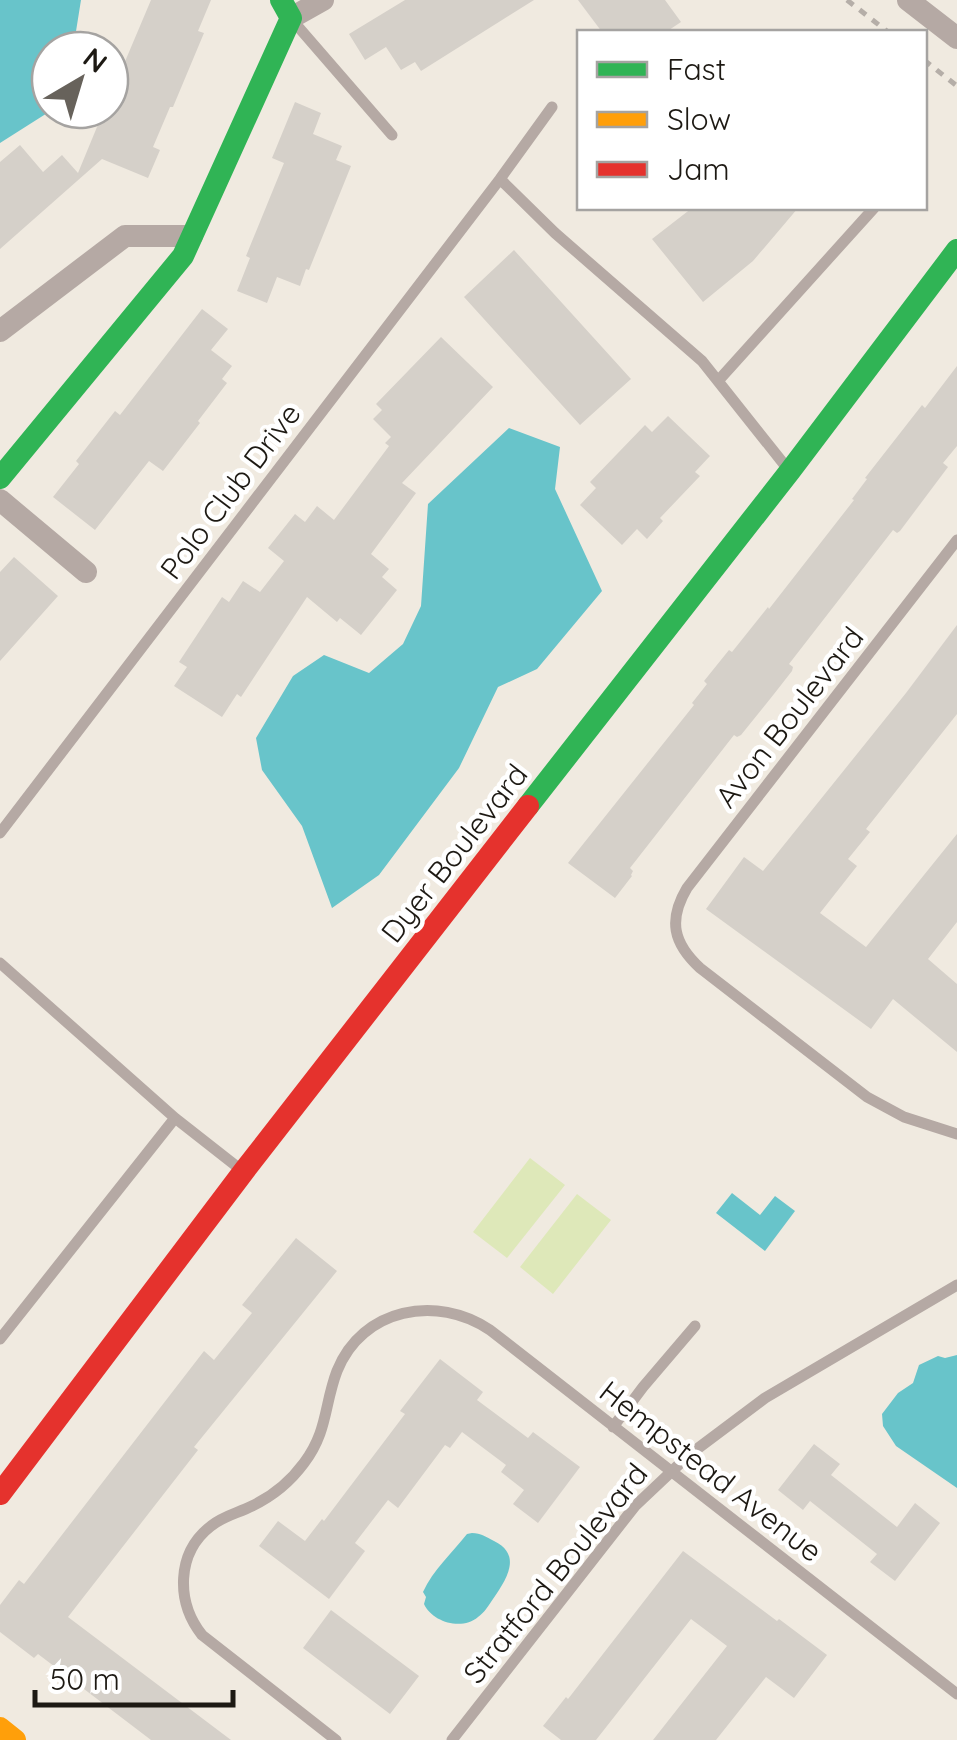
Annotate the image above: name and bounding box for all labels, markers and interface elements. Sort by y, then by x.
north arrow [30,30,130,130]
legend [577,30,927,210]
text: N [77,40,115,80]
text: Fast [667,50,726,88]
text: Slow [667,100,731,138]
text: Jam [667,150,730,188]
street label: Polo Club Drive [151,395,309,587]
street label: Avon Boulevard [707,619,871,815]
street label: Dyer Boulevard [372,756,536,950]
street label: Hempstead Avenue [592,1372,830,1570]
street label: Stratford Boulevard [455,1455,655,1691]
scale bar [35,1645,232,1707]
text: 50 m [50,1660,120,1698]

